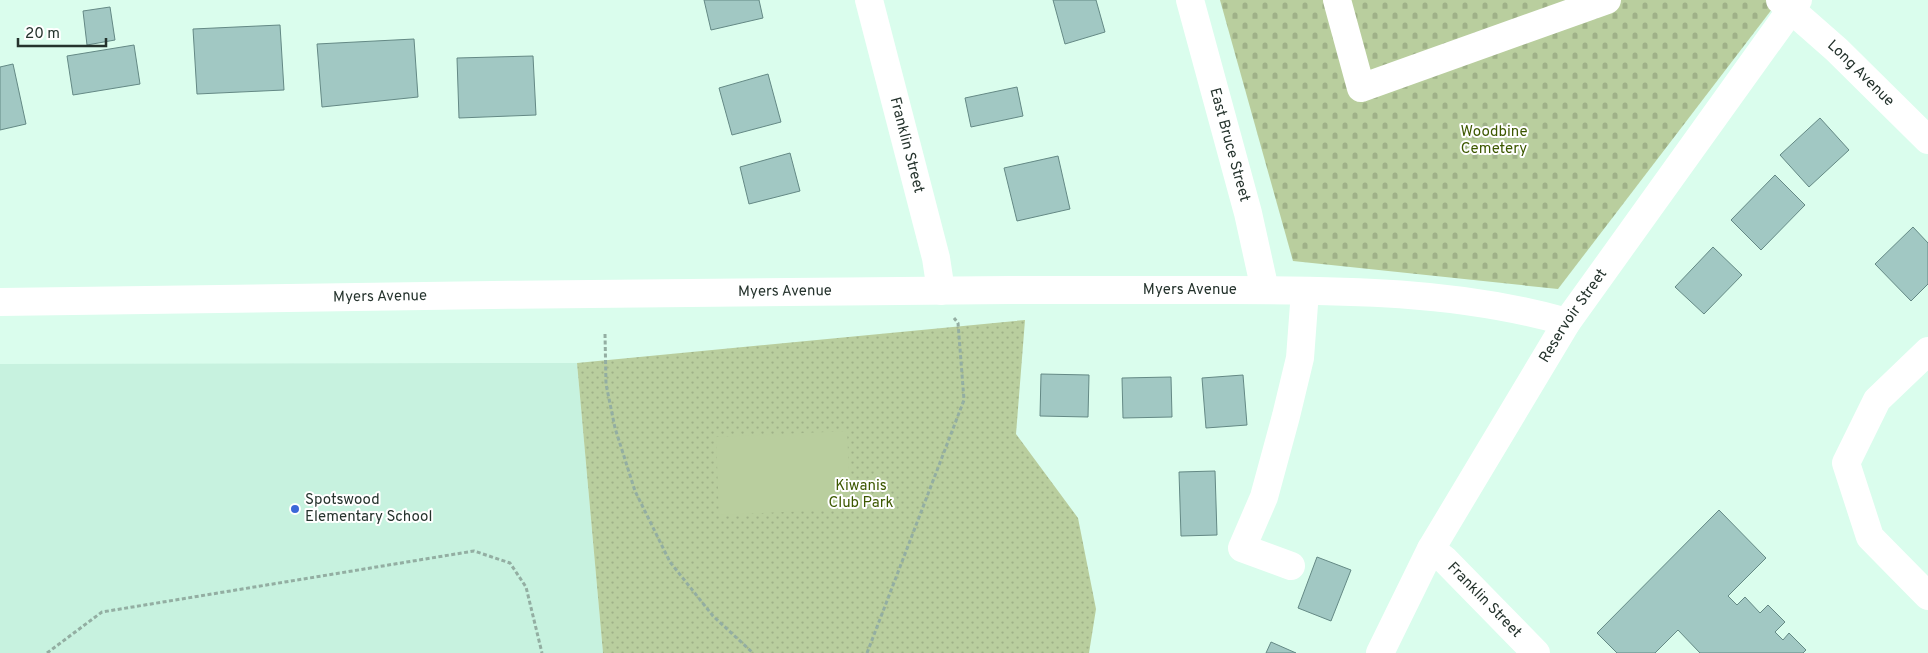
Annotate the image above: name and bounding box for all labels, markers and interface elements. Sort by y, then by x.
scale bar [18,15,105,47]
text: 20 m [25,25,60,44]
street label: Long Avenue [1823,36,1898,111]
street label: East Bruce Street [1205,86,1254,204]
street label: Franklin Street [885,95,928,195]
park label: Woodbine Cemetery [1461,123,1527,159]
street label: Reservoir Street [1535,265,1612,366]
street label: Myers Avenue [1143,280,1237,300]
street label: Myers Avenue [738,282,832,301]
street label: Myers Avenue [333,286,427,307]
park label: Kiwanis Club Park [829,477,894,513]
place label: Spotswood Elementary School [305,491,432,527]
marker: Spotswood Elementary School [289,503,301,515]
street label: Franklin Street [1443,558,1526,642]

